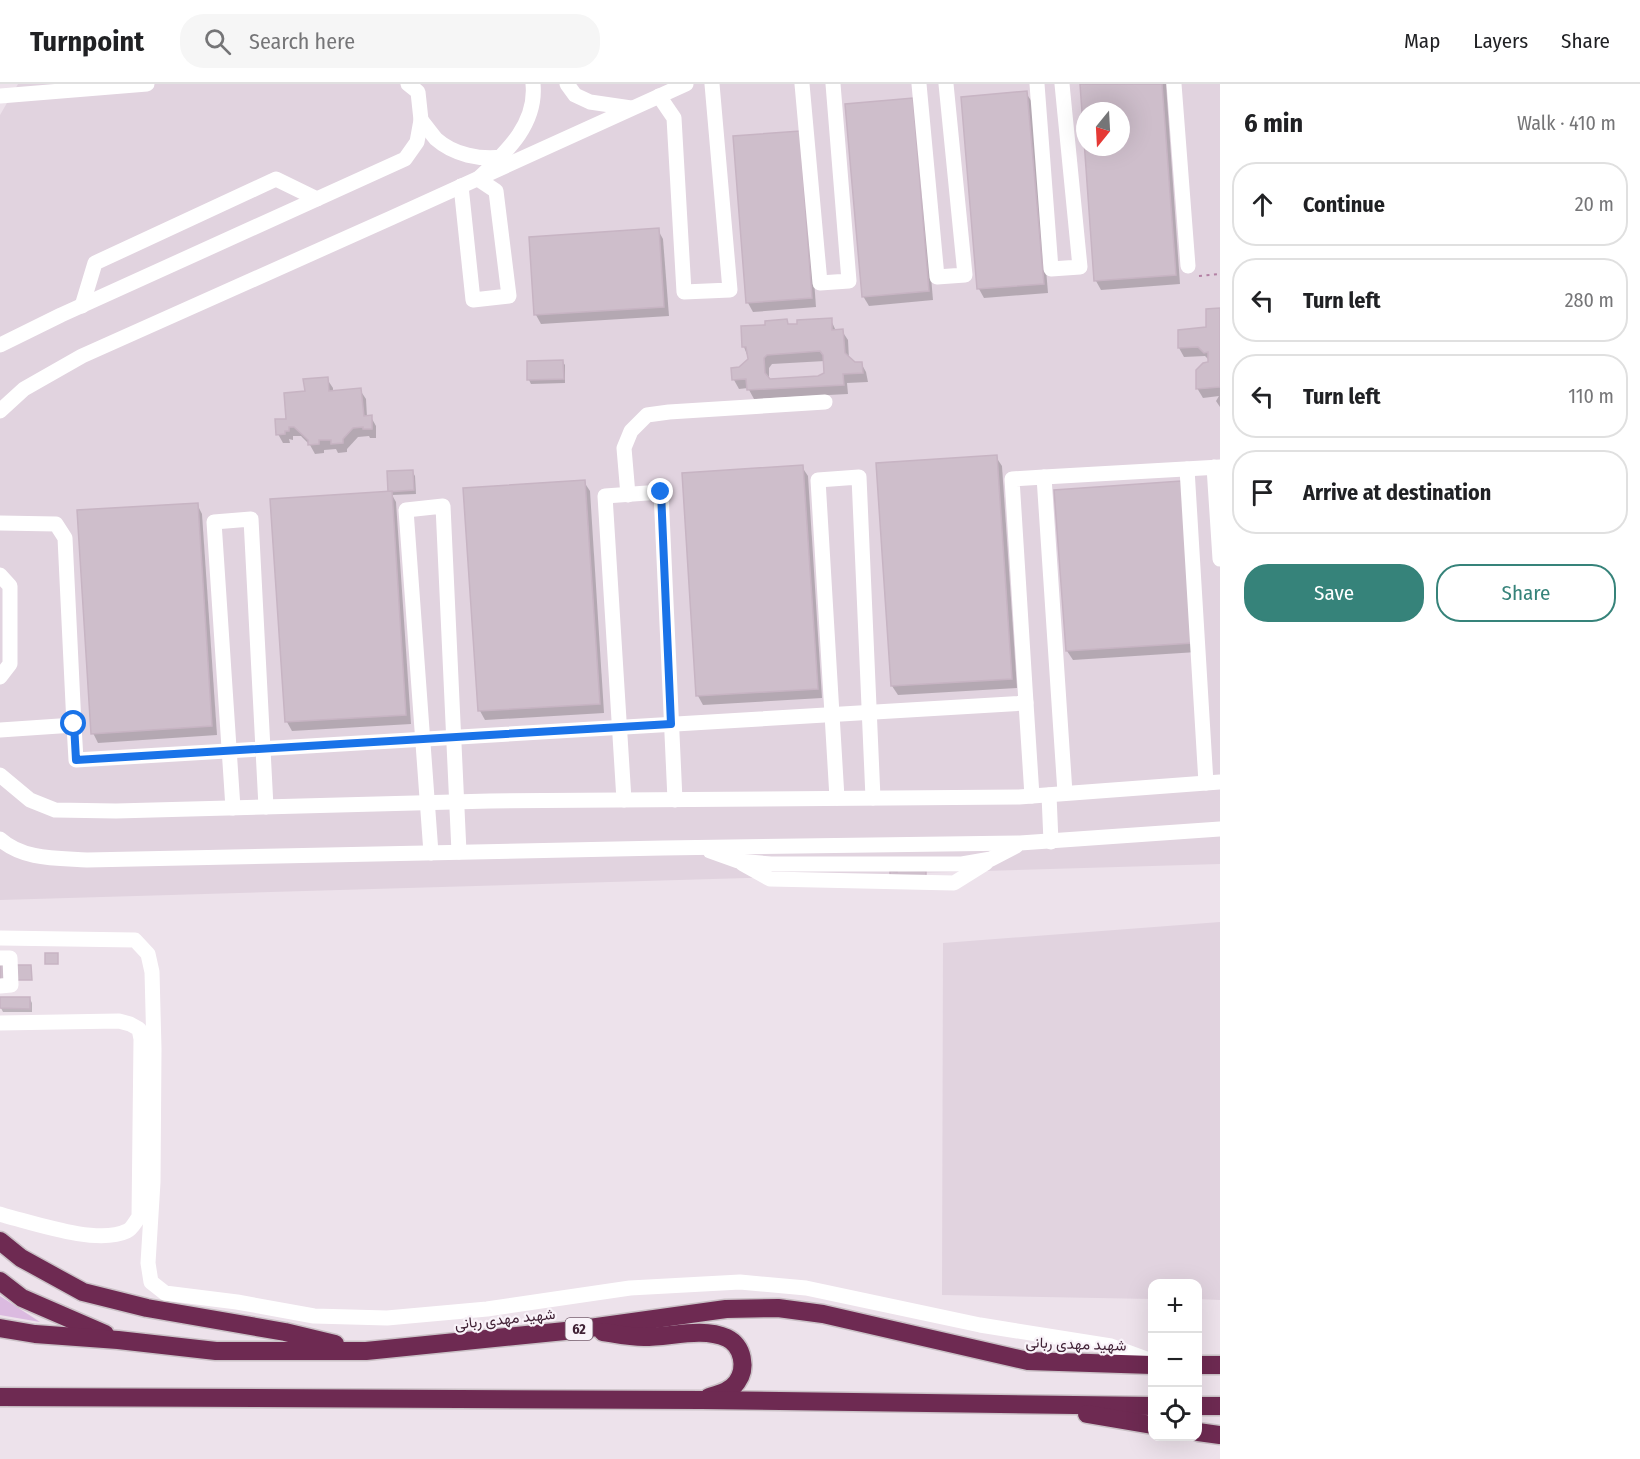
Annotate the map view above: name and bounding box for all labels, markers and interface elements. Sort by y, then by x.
search box [180,14,600,68]
text: Turnpoint [30,25,144,58]
icon: search [201,25,234,58]
text: Search here [249,28,355,55]
text: Map [1404,28,1440,54]
text: Layers [1473,28,1528,54]
text: Share [1561,28,1610,54]
north arrow [1076,102,1130,156]
text: 6 min [1244,108,1303,139]
text: Walk · 410 m [1517,111,1616,135]
icon: ahead [1246,188,1279,221]
text: Continue [1303,191,1385,218]
text: 20 m [1575,192,1614,216]
icon: left [1246,284,1279,317]
text: Turn left [1303,287,1381,314]
text: 280 m [1565,288,1614,312]
icon: left [1246,380,1279,413]
text: Turn left [1303,383,1381,410]
text: 110 m [1568,384,1614,408]
icon: arrive [1246,476,1279,509]
route end [647,478,673,504]
text: Arrive at destination [1303,479,1491,506]
button: Save [1244,564,1424,622]
button: Share [1436,564,1616,622]
route start [60,710,86,736]
map controls [1148,1279,1202,1441]
button: + [1148,1279,1202,1333]
street label: شهید مهدی ربانی [454,1305,556,1334]
road number: 62 [566,1318,592,1340]
street label: شهید مهدی ربانی [1025,1333,1127,1356]
button: − [1148,1333,1202,1387]
button: locate [1148,1387,1202,1441]

